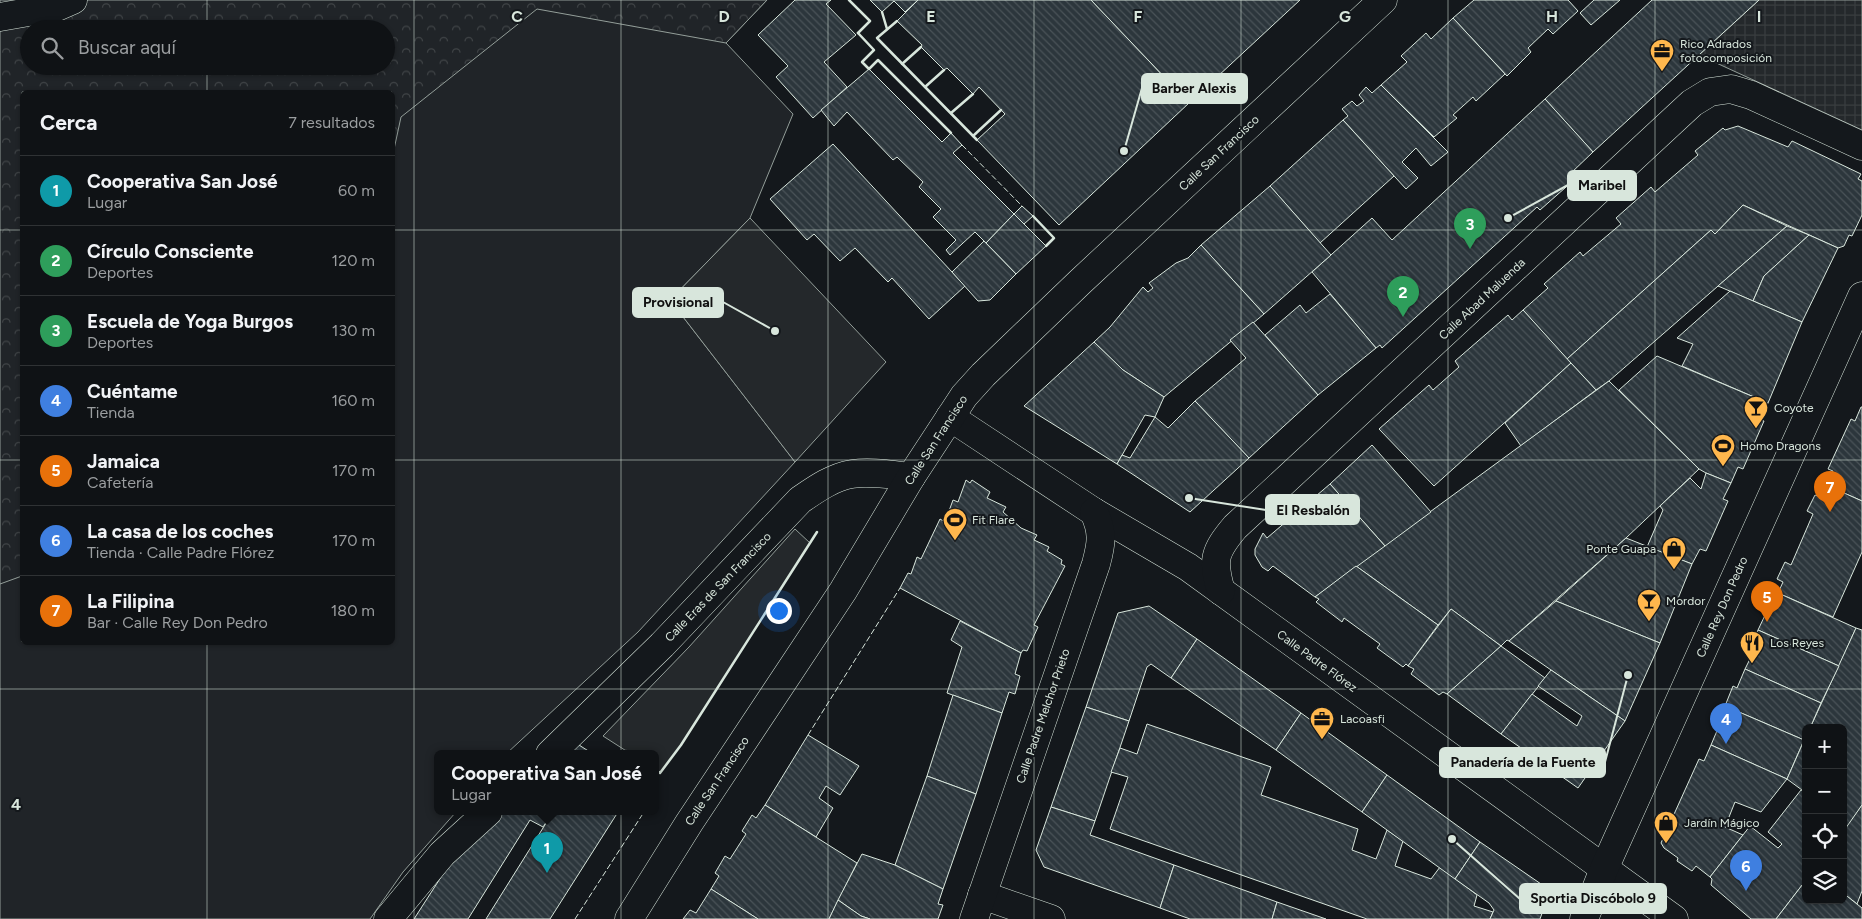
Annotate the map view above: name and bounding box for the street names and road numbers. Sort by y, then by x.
street label: Calle San Francisco [1176,112,1262,194]
street label: Calle Abad Maluenda [1436,255,1528,343]
street label: Calle San Francisco [902,392,970,488]
street label: Calle Eras de San Francisco [662,529,774,645]
street label: Calle Rey Don Pedro [1693,554,1751,660]
street label: Calle Padre Flórez [1274,627,1360,695]
street label: Calle Padre Melchor Prieto [1013,647,1073,785]
street label: Calle San Francisco [682,734,752,828]

